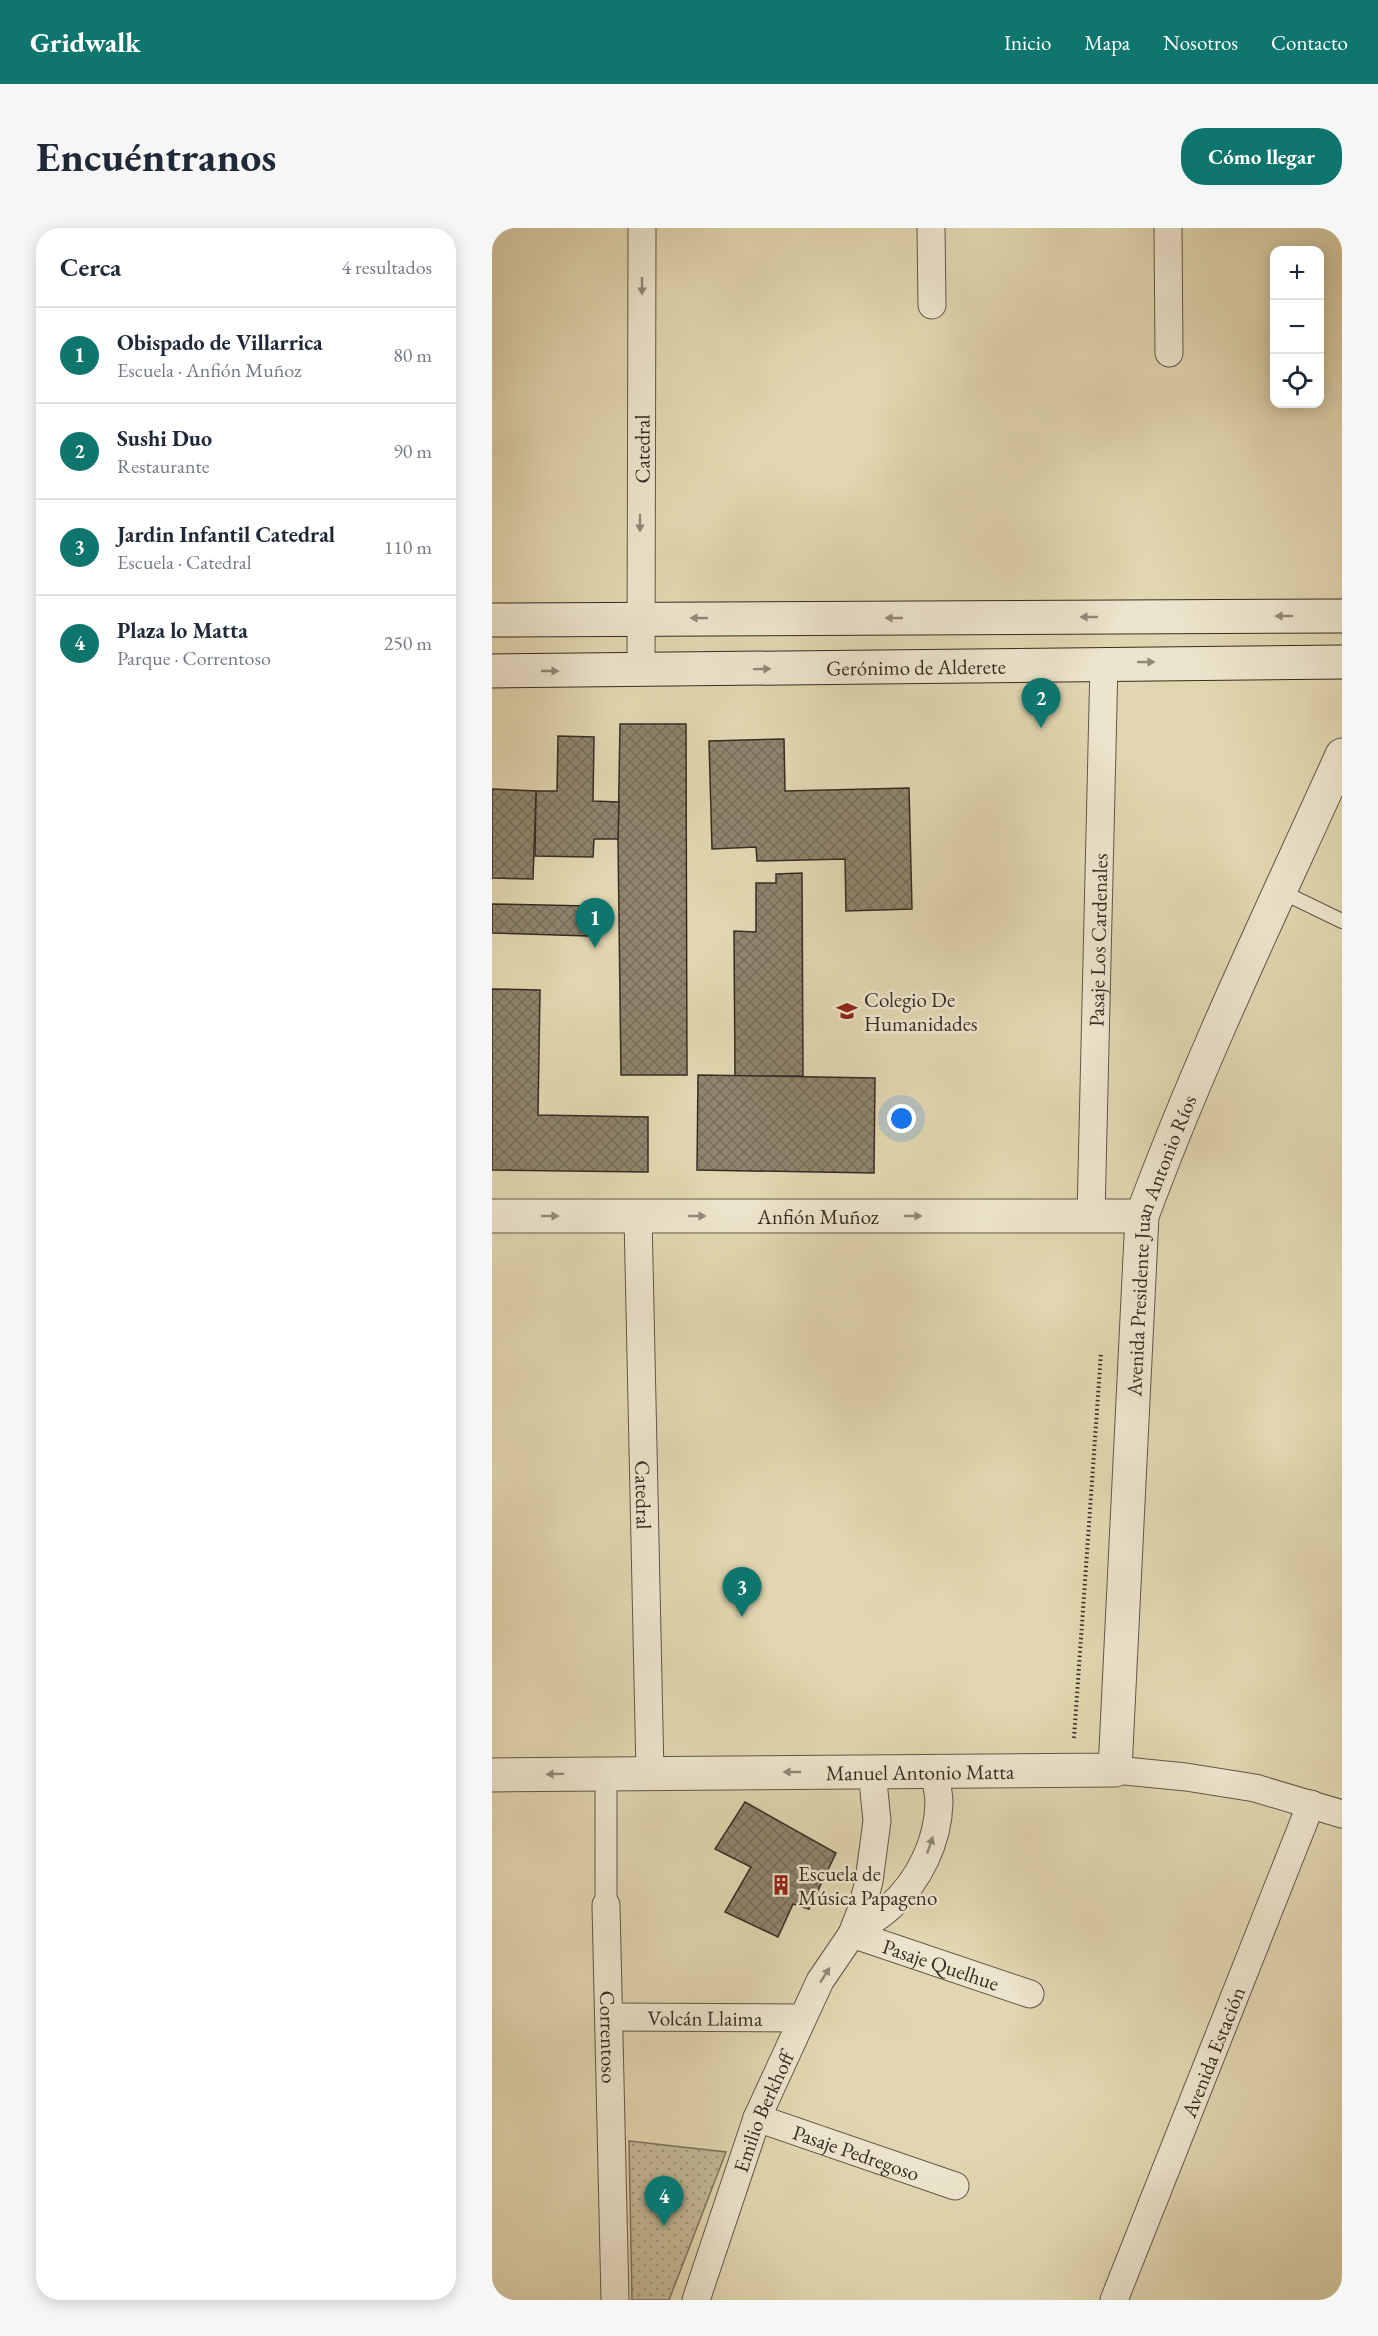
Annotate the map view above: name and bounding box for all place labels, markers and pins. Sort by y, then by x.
pin: 2 [1022,678,1060,728]
pin: 1 [576,898,614,948]
place label: Colegio De Humanidades [864,986,978,1037]
school or university icon: Colegio De Humanidades [835,999,859,1023]
pin: 3 [722,1568,762,1617]
place label: Escuela de Música Papageno [798,1860,937,1911]
building icon: Escuela de Música Papageno [769,1873,793,1897]
pin: 4 [644,2176,684,2226]

